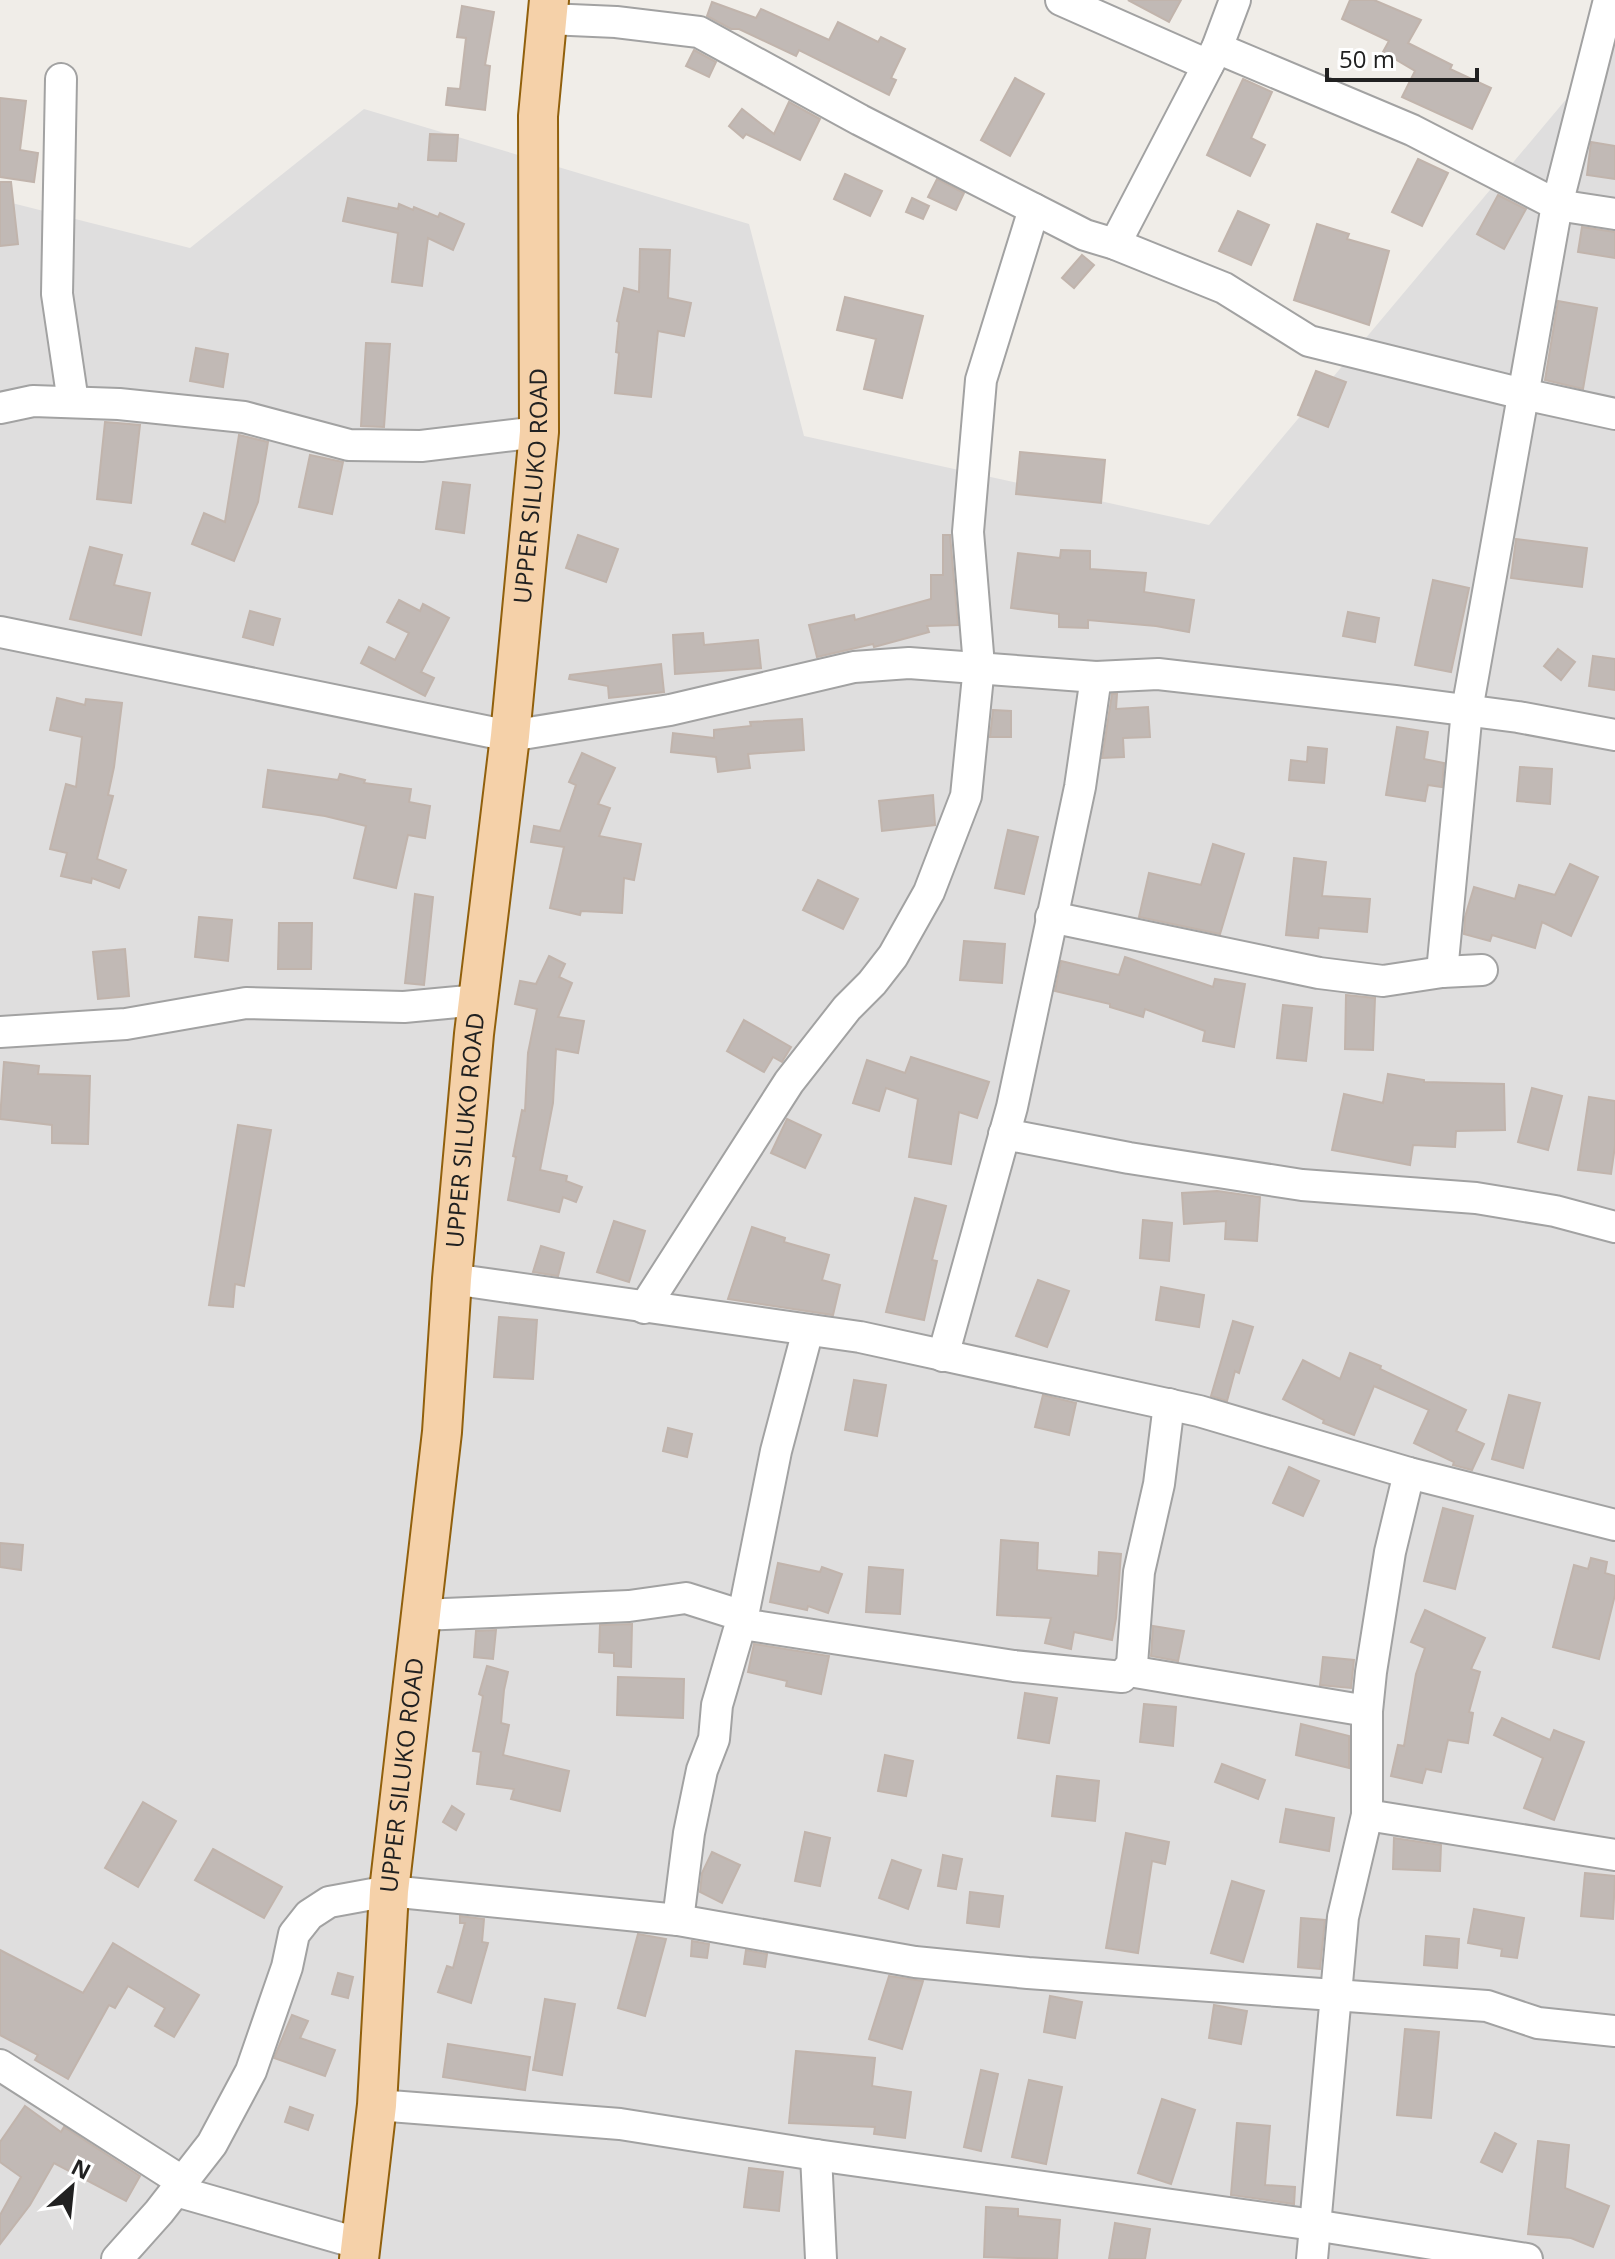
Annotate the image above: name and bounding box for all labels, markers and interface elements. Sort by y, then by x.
scale bar [1327,32,1477,82]
text: 50 m [1339,42,1395,75]
street label: UPPER SILUKO ROAD [505,368,554,605]
street label: UPPER SILUKO ROAD [437,1011,491,1249]
street label: UPPER SILUKO ROAD [371,1656,431,1894]
north arrow [32,2147,112,2227]
text: N [67,2151,96,2186]

